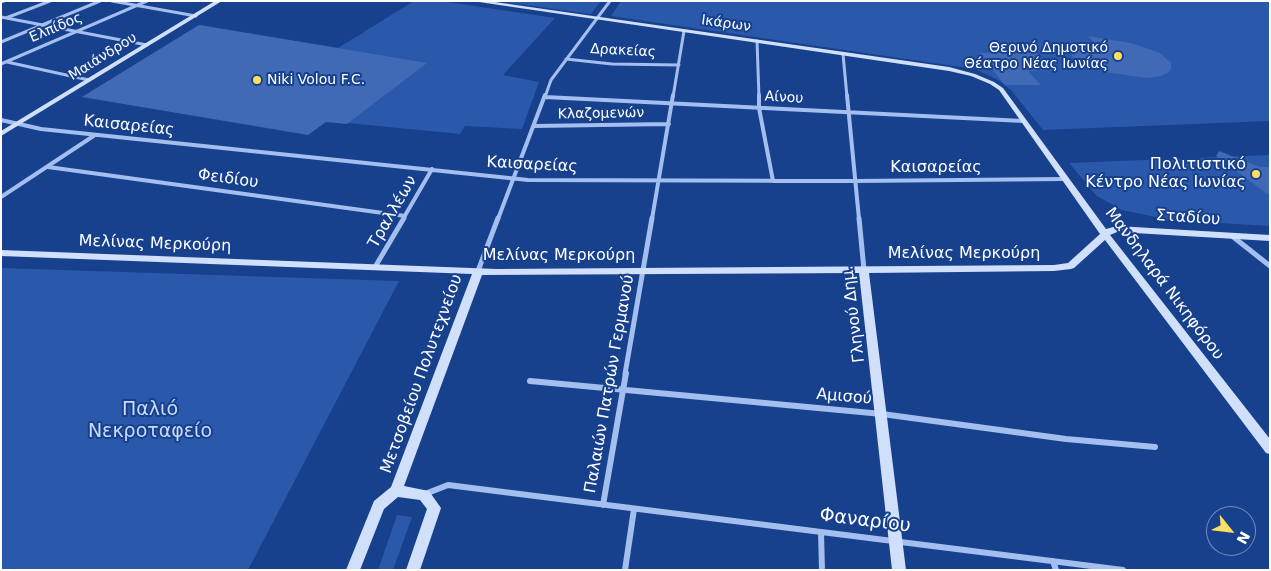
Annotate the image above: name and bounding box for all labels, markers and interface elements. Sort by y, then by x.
street label: Ελπίδος [27,9,85,47]
street label: Ικάρων [700,12,752,36]
street label: Μαιάνδρου [66,29,140,85]
place label: Θερινό Δημοτικό Θέατρο Νέας Ιωνίας [964,40,1108,72]
street label: Δρακείας [590,41,656,61]
marker: Θερινό Δημοτικό Θέατρο Νέας Ιωνίας [1112,50,1124,62]
place label: Niki Volou F.C. [267,72,365,88]
marker: Niki Volou F.C. [251,74,263,86]
street label: Αίνου [764,89,804,107]
street label: Κλαζομενών [558,105,644,123]
street label: Καισαρείας [83,112,175,140]
street label: Καισαρείας [486,153,578,177]
place label: Πολιτιστικό Κέντρο Νέας Ιωνίας [1085,155,1246,193]
street label: Καισαρείας [890,158,982,178]
street label: Φειδίου [197,165,259,193]
marker: Πολιτιστικό Κέντρο Νέας Ιωνίας [1250,168,1262,180]
street label: Τραλλέων [365,172,421,252]
street label: Μανδηλαρά Νικηφόρου [1101,204,1227,364]
street label: Σταδίου [1155,206,1221,230]
street label: Μελίνας Μερκούρη [78,232,232,256]
street label: Μελίνας Μερκούρη [888,244,1040,264]
street label: Μελίνας Μερκούρη [483,246,635,266]
street label: Γληνού Δημ. [839,264,869,364]
street label: Μετσοβείου Πολυτεχνείου [377,272,467,476]
street label: Παλαιών Πατρών Γερμανού [581,273,639,495]
street label: Αμισού [815,385,873,409]
park label: Παλιό Νεκροταφείο [88,399,212,443]
street label: Φαναρίου [818,504,912,538]
north arrow [1206,506,1256,556]
text: N [1233,529,1253,547]

